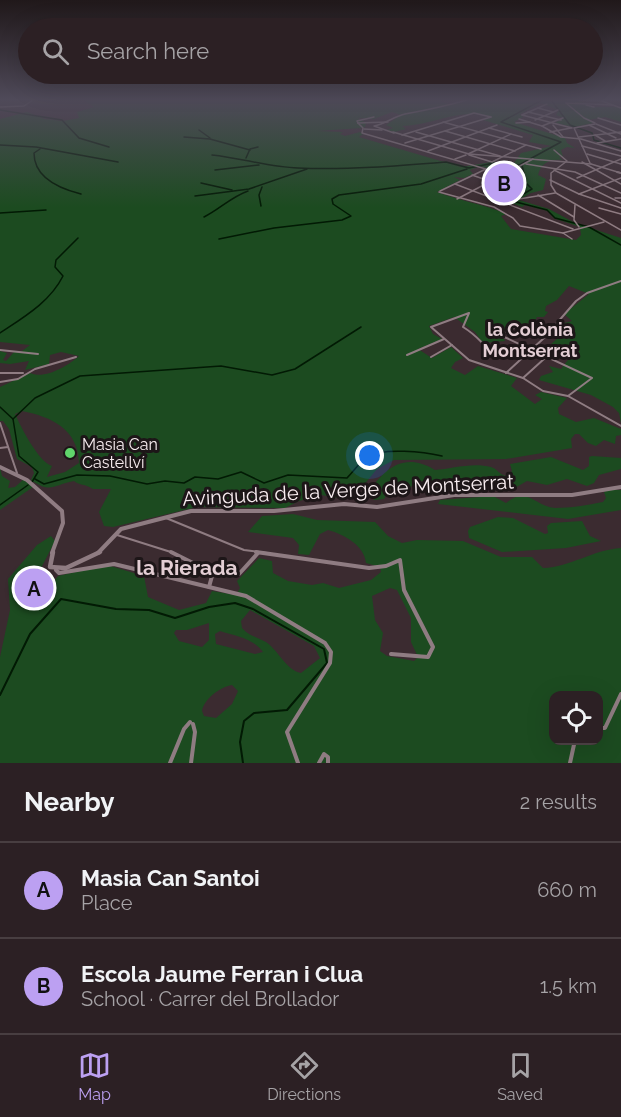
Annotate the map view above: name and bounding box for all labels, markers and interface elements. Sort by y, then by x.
search box [18,18,603,84]
icon: search [39,35,72,68]
text: Search here [87,38,209,64]
pin: B [484,160,524,206]
district label: la Colònia Montserrat [483,319,577,361]
place label: Masia Can Castellví [82,435,158,472]
your location [355,441,384,470]
marker: Masia Can Castellví [63,446,77,460]
street label: Avinguda de la Verge de Montserrat [182,469,515,511]
district label: la Rierada [136,555,238,580]
pin: A [15,566,54,610]
map controls [549,691,603,745]
button: locate [549,691,603,745]
text: Nearby [24,787,114,817]
text: 2 results [520,790,597,814]
text: Masia Can Santoi [81,865,260,891]
text: A [37,878,50,902]
text: 660 m [537,878,597,902]
text: Place [81,891,132,915]
text: Escola Jaume Ferran i Clua [81,961,363,987]
text: B [37,974,50,998]
text: 1.5 km [540,974,597,998]
text: School · Carrer del Brollador [81,987,339,1011]
tab: Map [78,1049,111,1104]
tab: Directions [267,1049,341,1104]
tab: Saved [497,1049,543,1104]

